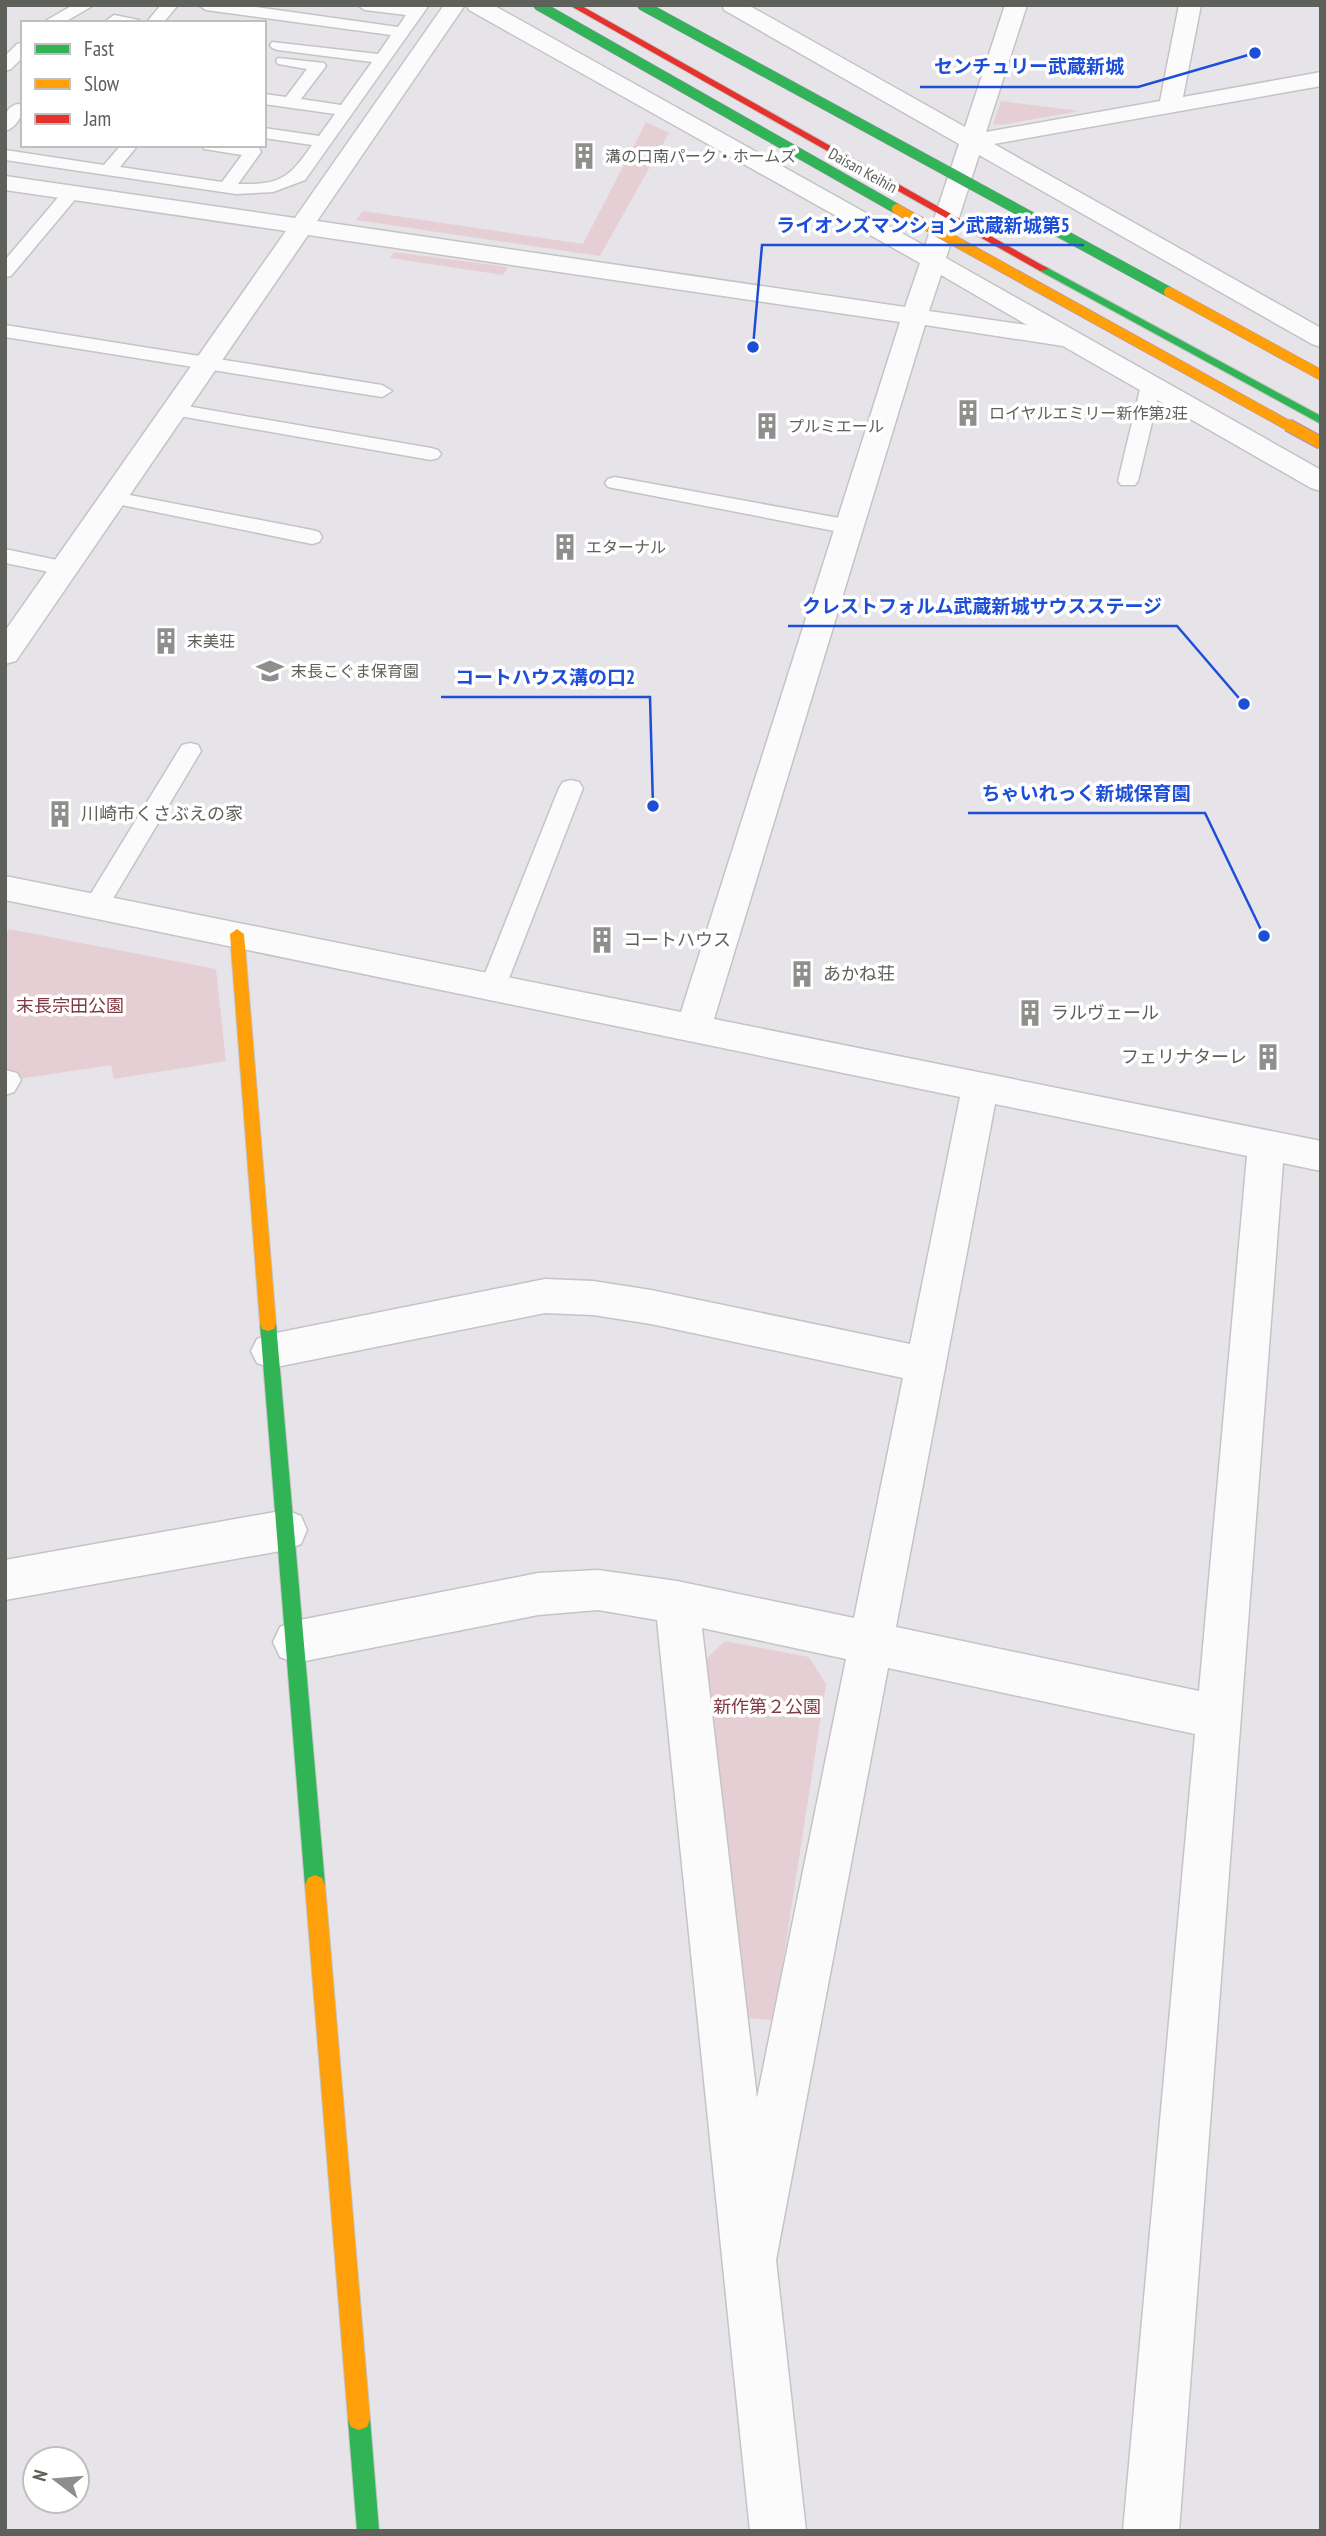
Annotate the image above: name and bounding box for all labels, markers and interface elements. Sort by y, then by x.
legend [21,21,266,147]
text: Fast [84,35,114,62]
callout: センチュリー武蔵新城 [920,47,1138,87]
text: センチュリー武蔵新城 [934,54,1124,78]
text: Slow [84,70,120,97]
text: Jam [83,105,111,132]
building icon: 溝の口南パーク・ホームズ [569,141,599,171]
street label: Daisan Keihin [825,143,901,197]
place label: 溝の口南パーク・ホームズ [605,146,796,166]
callout: ライオンズマンション武蔵新城第5 [762,205,1084,245]
text: ライオンズマンション武蔵新城第5 [776,213,1070,237]
building icon: ロイヤルエミリー新作第2荘 [953,398,983,428]
place label: ロイヤルエミリー新作第2荘 [989,403,1188,423]
building icon: プルミエール [752,411,782,441]
place label: プルミエール [788,416,884,436]
building icon: エターナル [550,532,580,562]
place label: エターナル [586,537,666,557]
callout: クレストフォルム武蔵新城サウスステージ [788,586,1177,626]
text: クレストフォルム武蔵新城サウスステージ [802,594,1162,618]
building icon: 末美荘 [151,626,181,656]
place label: 末美荘 [187,631,235,651]
school or university icon: 末長こぐま保育園 [255,656,285,686]
callout: コートハウス溝の口2 [441,657,650,697]
place label: 末長こぐま保育園 [291,661,419,681]
text: コートハウス溝の口2 [455,665,635,689]
callout: ちゃいれっく新城保育園 [968,773,1205,813]
text: ちゃいれっく新城保育園 [981,781,1191,805]
building icon: 川崎市くさぶえの家 [45,799,75,829]
place label: 川崎市くさぶえの家 [81,802,243,825]
building icon: コートハウス [587,925,617,955]
place label: コートハウス [623,928,731,951]
building icon: あかね荘 [787,959,817,989]
place label: あかね荘 [823,962,895,985]
park label: 末長宗田公園 [16,994,124,1017]
building icon: ラルヴェール [1015,998,1045,1028]
place label: ラルヴェール [1051,1001,1159,1024]
building icon: フェリナターレ [1253,1042,1283,1072]
place label: フェリナターレ [1121,1045,1247,1068]
park label: 新作第２公園 [713,1695,821,1718]
north arrow [21,2445,91,2515]
text: N [27,2467,53,2484]

